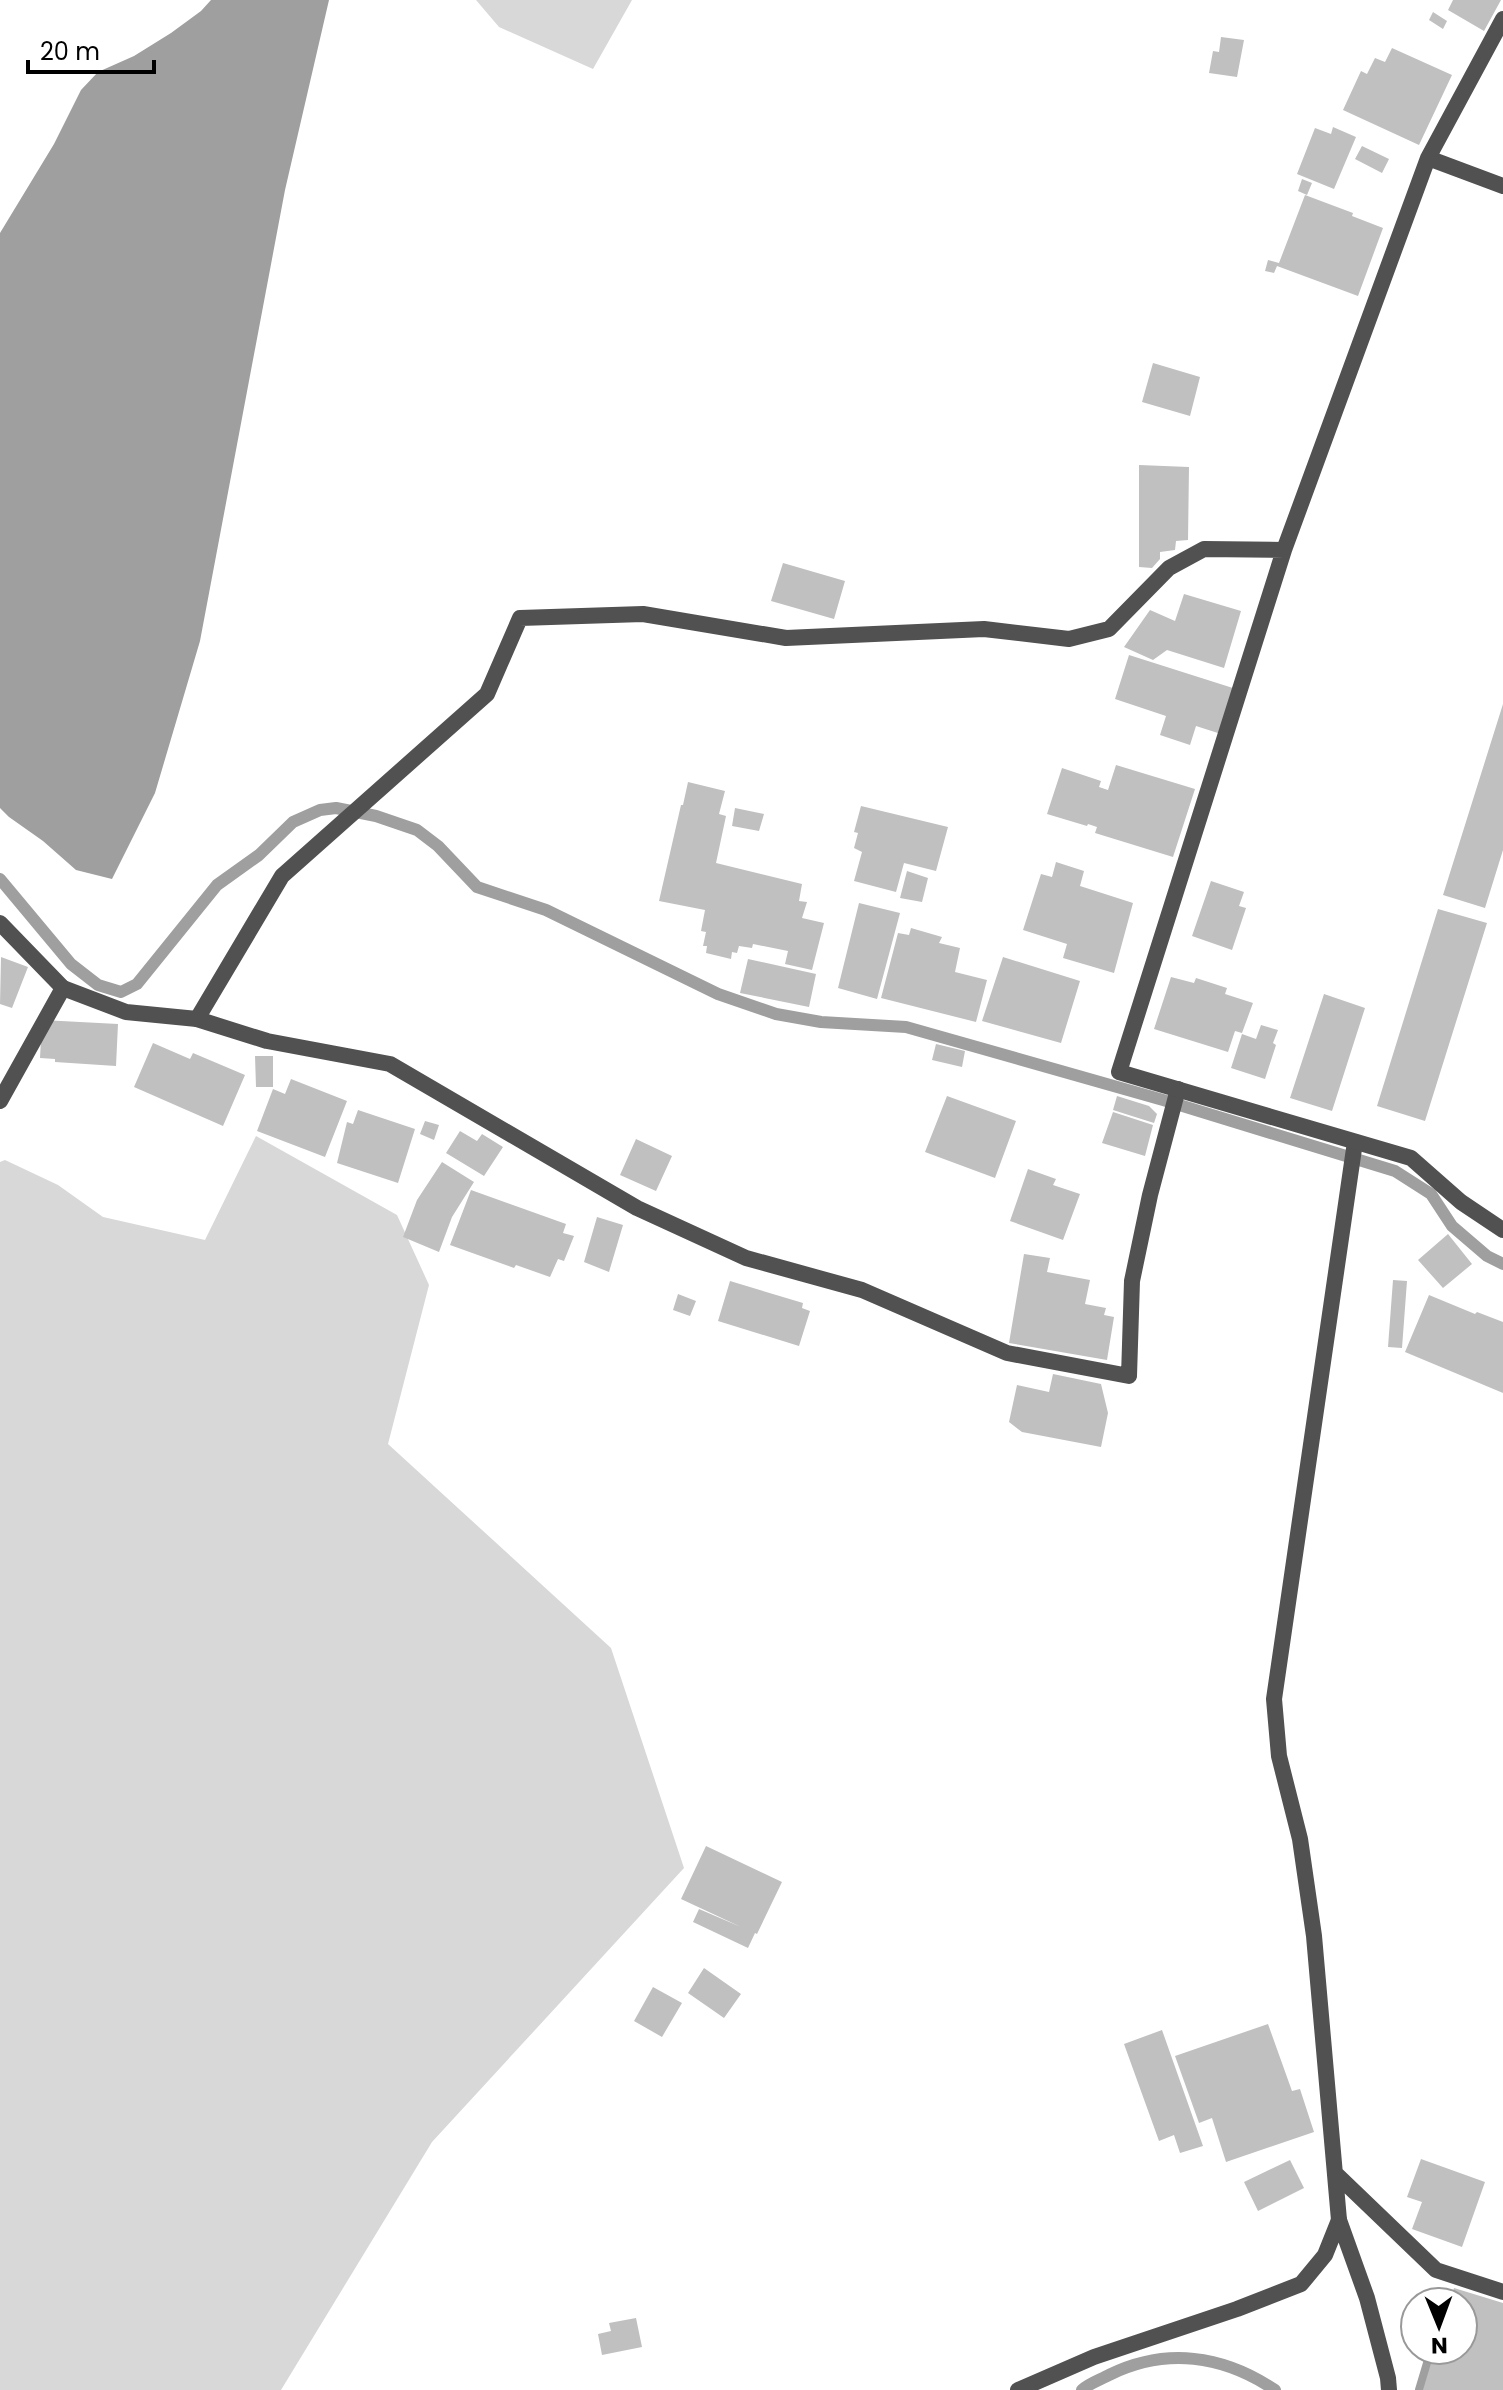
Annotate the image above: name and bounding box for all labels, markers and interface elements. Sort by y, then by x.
scale bar [28,24,154,74]
text: 20 m [40,35,100,68]
north arrow [1399,2286,1479,2366]
text: N [1431,2330,1448,2361]

